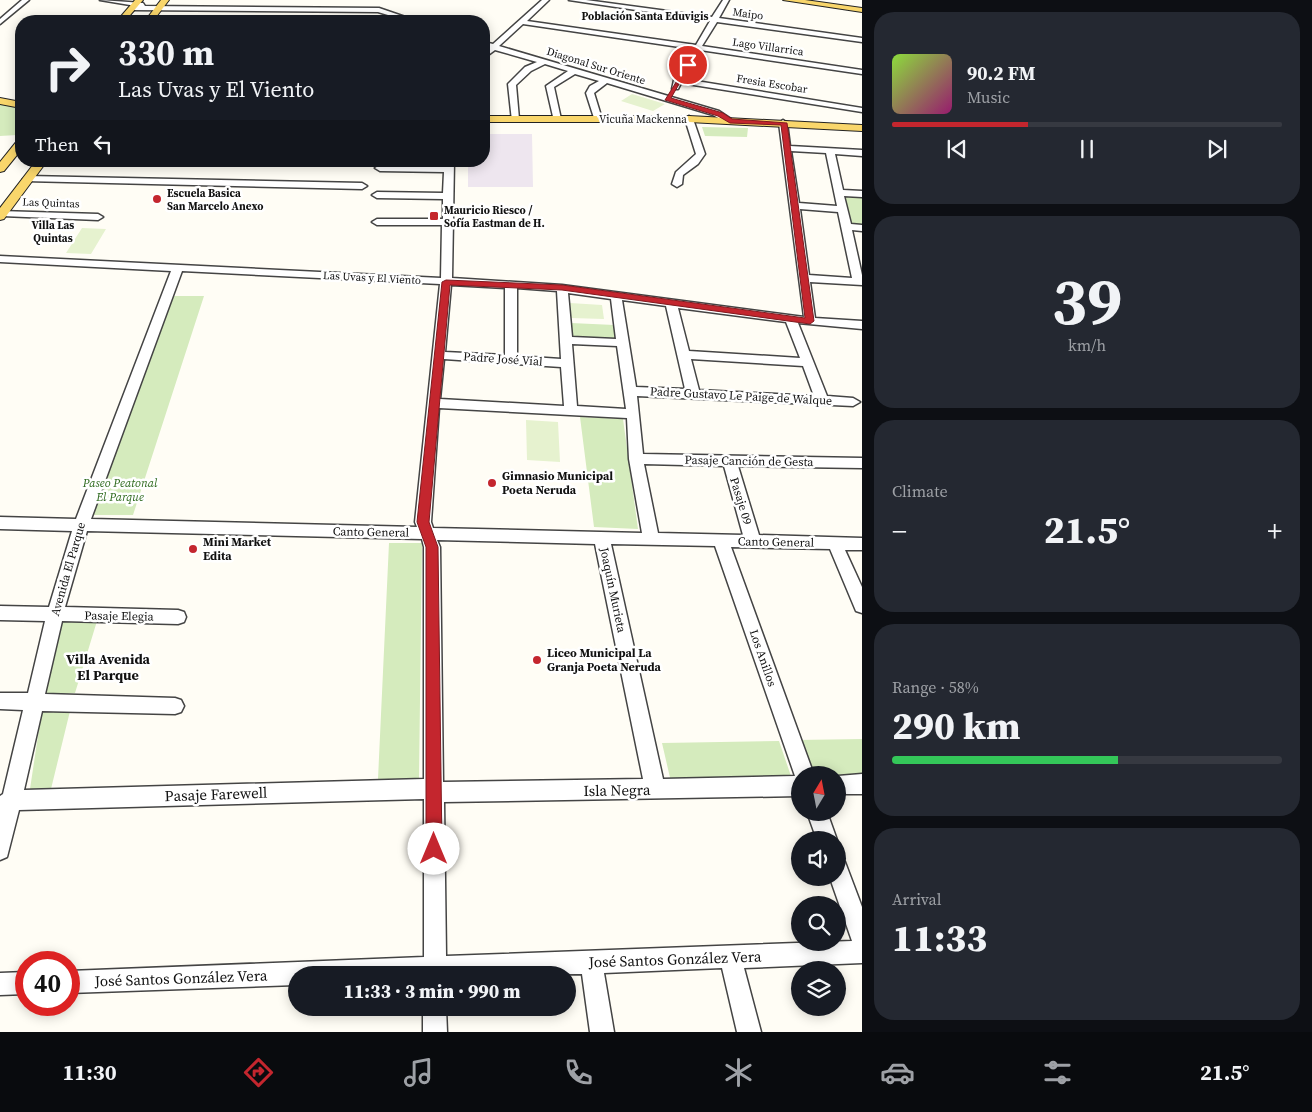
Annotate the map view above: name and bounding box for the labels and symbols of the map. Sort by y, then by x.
street label: Maipo [732,4,764,24]
district label: Población Santa Eduvigis [582,9,708,24]
street label: Lago Villarrica [731,35,805,59]
street label: Diagonal Sur Oriente [545,44,648,88]
pin [667,44,709,86]
street label: Fresia Escobar [735,71,809,97]
street label: Vicuña Mackenna [599,112,687,127]
place label: Escuela Basica San Marcelo Anexo [167,186,263,214]
marker: Escuela Basica San Marcelo Anexo [151,193,163,205]
street label: Las Quintas [22,195,80,212]
place label: Mauricio Riesco / Sofía Eastman de H. [444,203,545,231]
marker: Mauricio Riesco / Sofía Eastman de H. [428,210,440,222]
district label: Villa Las Quintas [32,218,74,246]
street label: Las Uvas y El Viento [323,268,421,288]
street label: Padre José Vial [463,348,544,370]
street label: Padre Gustavo Le Paige de Walque [649,383,833,409]
street label: Pasaje Canción de Gesta [684,452,814,470]
place label: Gimnasio Municipal Poeta Neruda [502,468,613,498]
park label: Paseo Peatonal El Parque [82,475,158,505]
street label: Pasaje 09 [726,475,756,527]
marker: Gimnasio Municipal Poeta Neruda [486,477,498,489]
street label: Avenida El Parque [47,520,89,618]
street label: Canto General [333,523,410,541]
street label: Canto General [738,533,815,551]
place label: Mini Market Edita [203,534,272,564]
marker: Mini Market Edita [187,543,199,555]
street label: Joaquín Murieta [596,545,630,635]
street label: Pasaje Elegia [84,607,155,625]
street label: Los Anillos [746,627,780,689]
place label: Liceo Municipal La Granja Poeta Neruda [547,645,661,675]
district label: Villa Avenida El Parque [66,649,151,685]
marker: Liceo Municipal La Granja Poeta Neruda [531,654,543,666]
north arrow [791,766,846,821]
street label: Isla Negra [583,779,651,801]
street label: Pasaje Farewell [164,782,268,806]
position arrow [407,822,459,874]
street label: José Santos González Vera [587,945,762,973]
speed limit sign: 40 [15,951,80,1016]
street label: José Santos González Vera [93,964,268,992]

